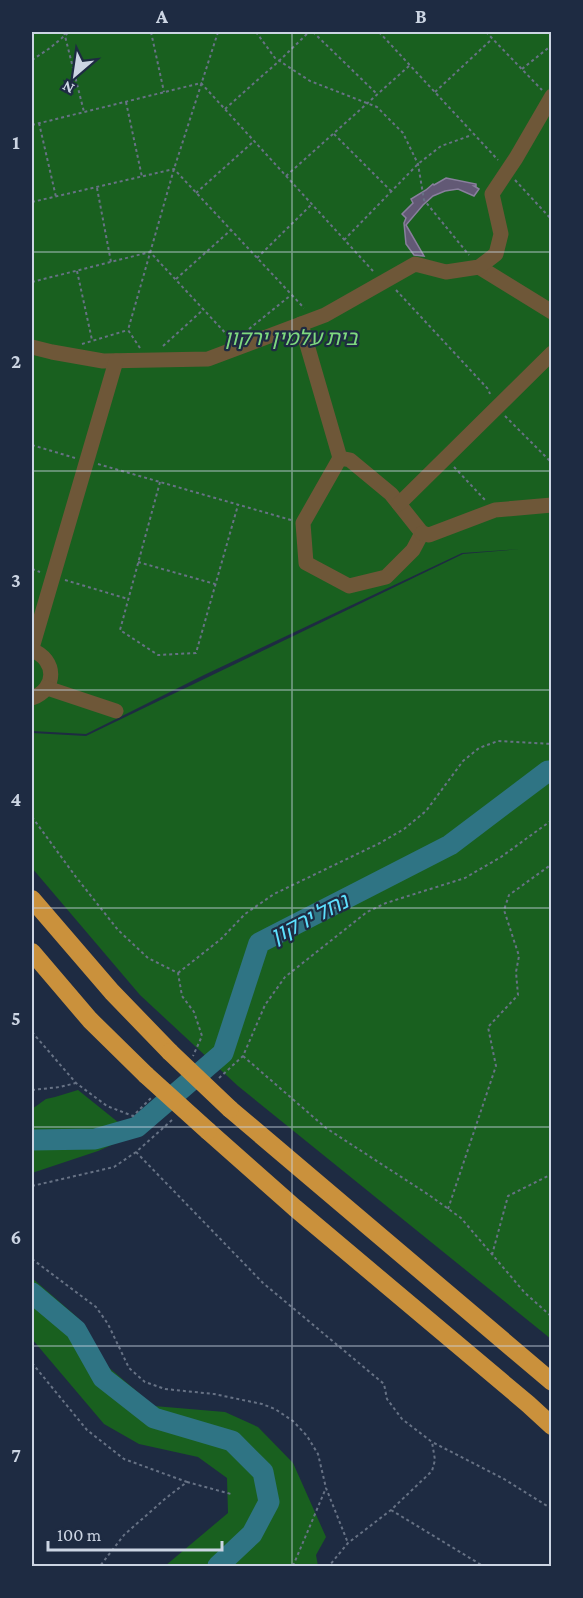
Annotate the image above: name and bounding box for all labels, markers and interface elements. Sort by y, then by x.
text: A [155,5,169,27]
text: B [415,5,427,27]
north arrow [45,45,105,105]
text: N [59,78,77,98]
text: 1 [12,131,20,153]
park label: בית עלמין ירקון [224,326,359,350]
text: 2 [11,350,21,372]
text: 3 [11,569,21,591]
text: 4 [11,788,22,810]
water label: נחל ירקון [266,888,354,949]
text: 5 [11,1007,21,1029]
text: 6 [11,1226,21,1248]
text: 7 [11,1444,21,1466]
scale bar [48,1514,222,1552]
text: 100 m [57,1525,102,1545]

